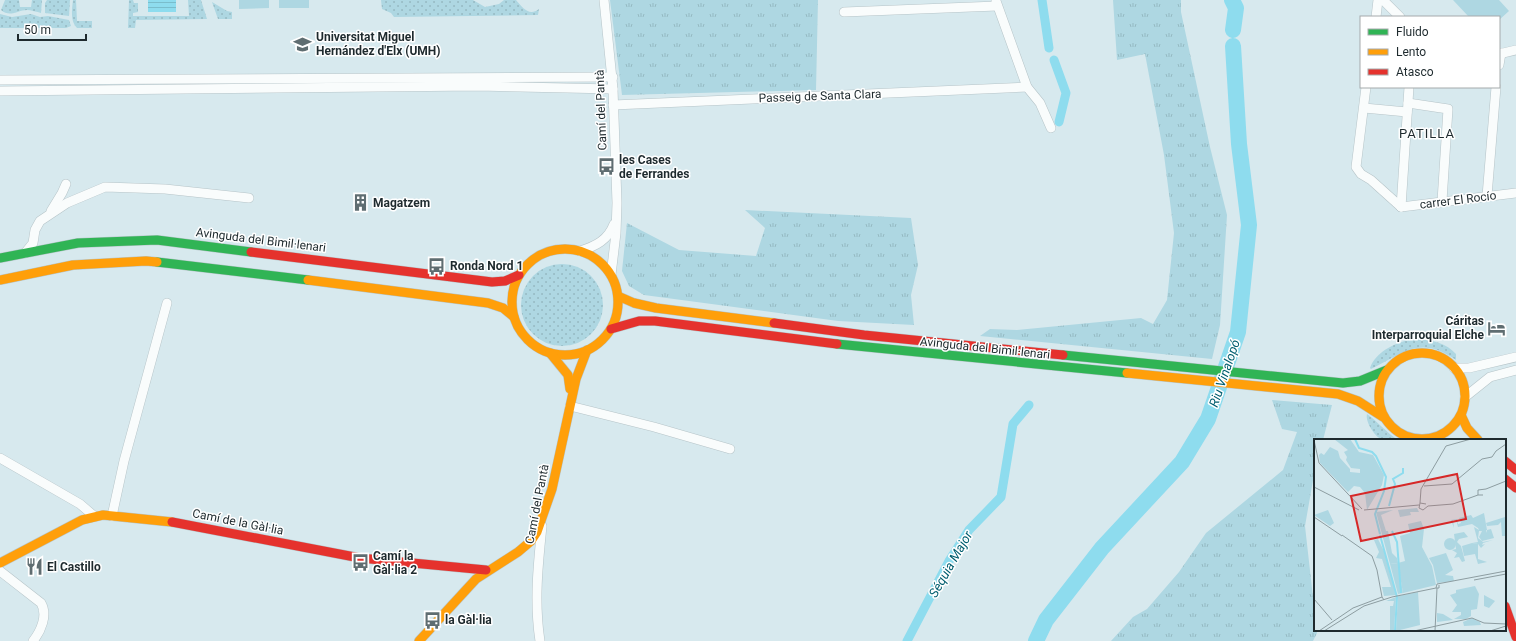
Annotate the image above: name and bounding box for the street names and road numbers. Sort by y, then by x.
street label: Camí del Pantà [593,69,609,151]
street label: Passeig de Santa Clara [758,87,882,105]
street label: carrer El Rocío [1419,188,1497,212]
street label: Avinguda del Bimil·lenari [195,225,327,255]
street label: Avinguda del Bimil·lenari [919,334,1051,362]
street label: Camí del Pantà [522,463,552,545]
street label: Camí de la Gàl·lia [191,506,285,538]

